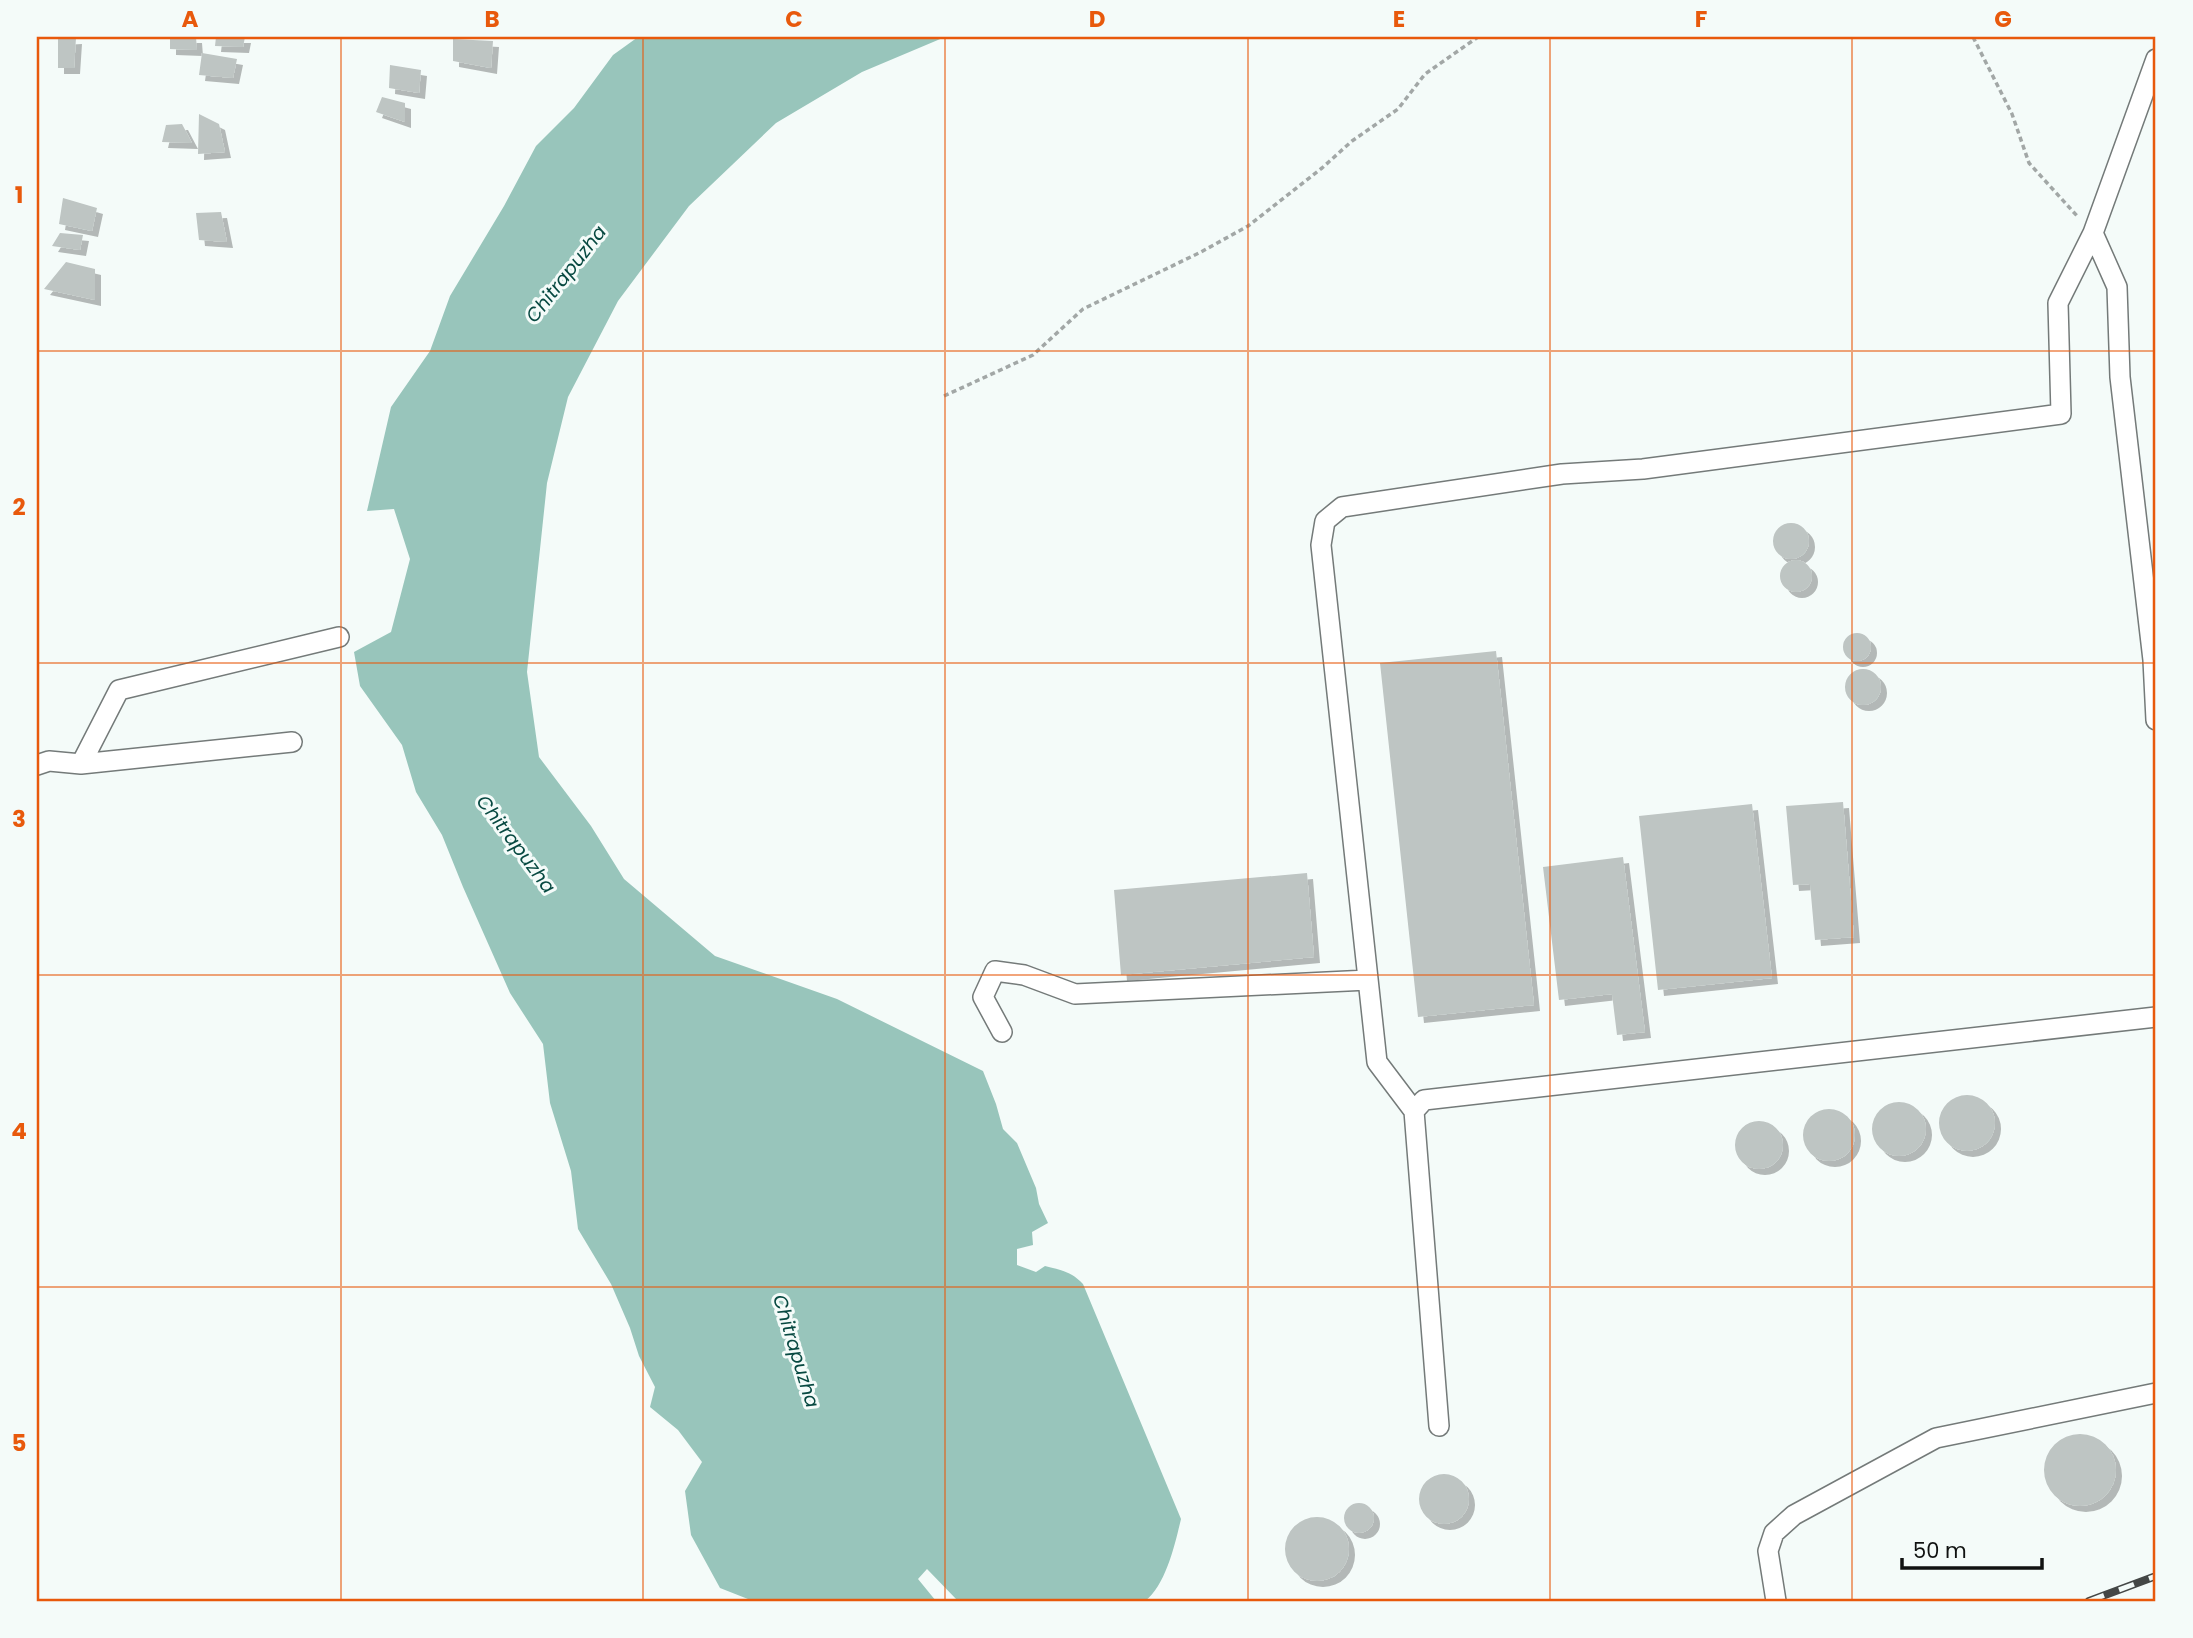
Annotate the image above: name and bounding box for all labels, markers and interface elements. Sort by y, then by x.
text: A [182,3,199,35]
text: B [484,3,500,35]
text: C [785,3,803,35]
text: D [1089,3,1105,35]
text: E [1393,3,1405,35]
text: F [1695,3,1707,35]
text: G [1994,3,2012,35]
text: 1 [15,179,23,211]
water label: Chitrapuzha [519,219,613,328]
text: 2 [12,491,26,523]
water label: Chitrapuzha [470,789,562,899]
text: 3 [12,803,26,835]
text: 4 [11,1115,27,1147]
water label: Chitrapuzha [766,1291,826,1411]
text: 5 [12,1427,26,1459]
scale bar [1902,1526,2042,1570]
text: 50 m [1913,1536,1967,1565]

